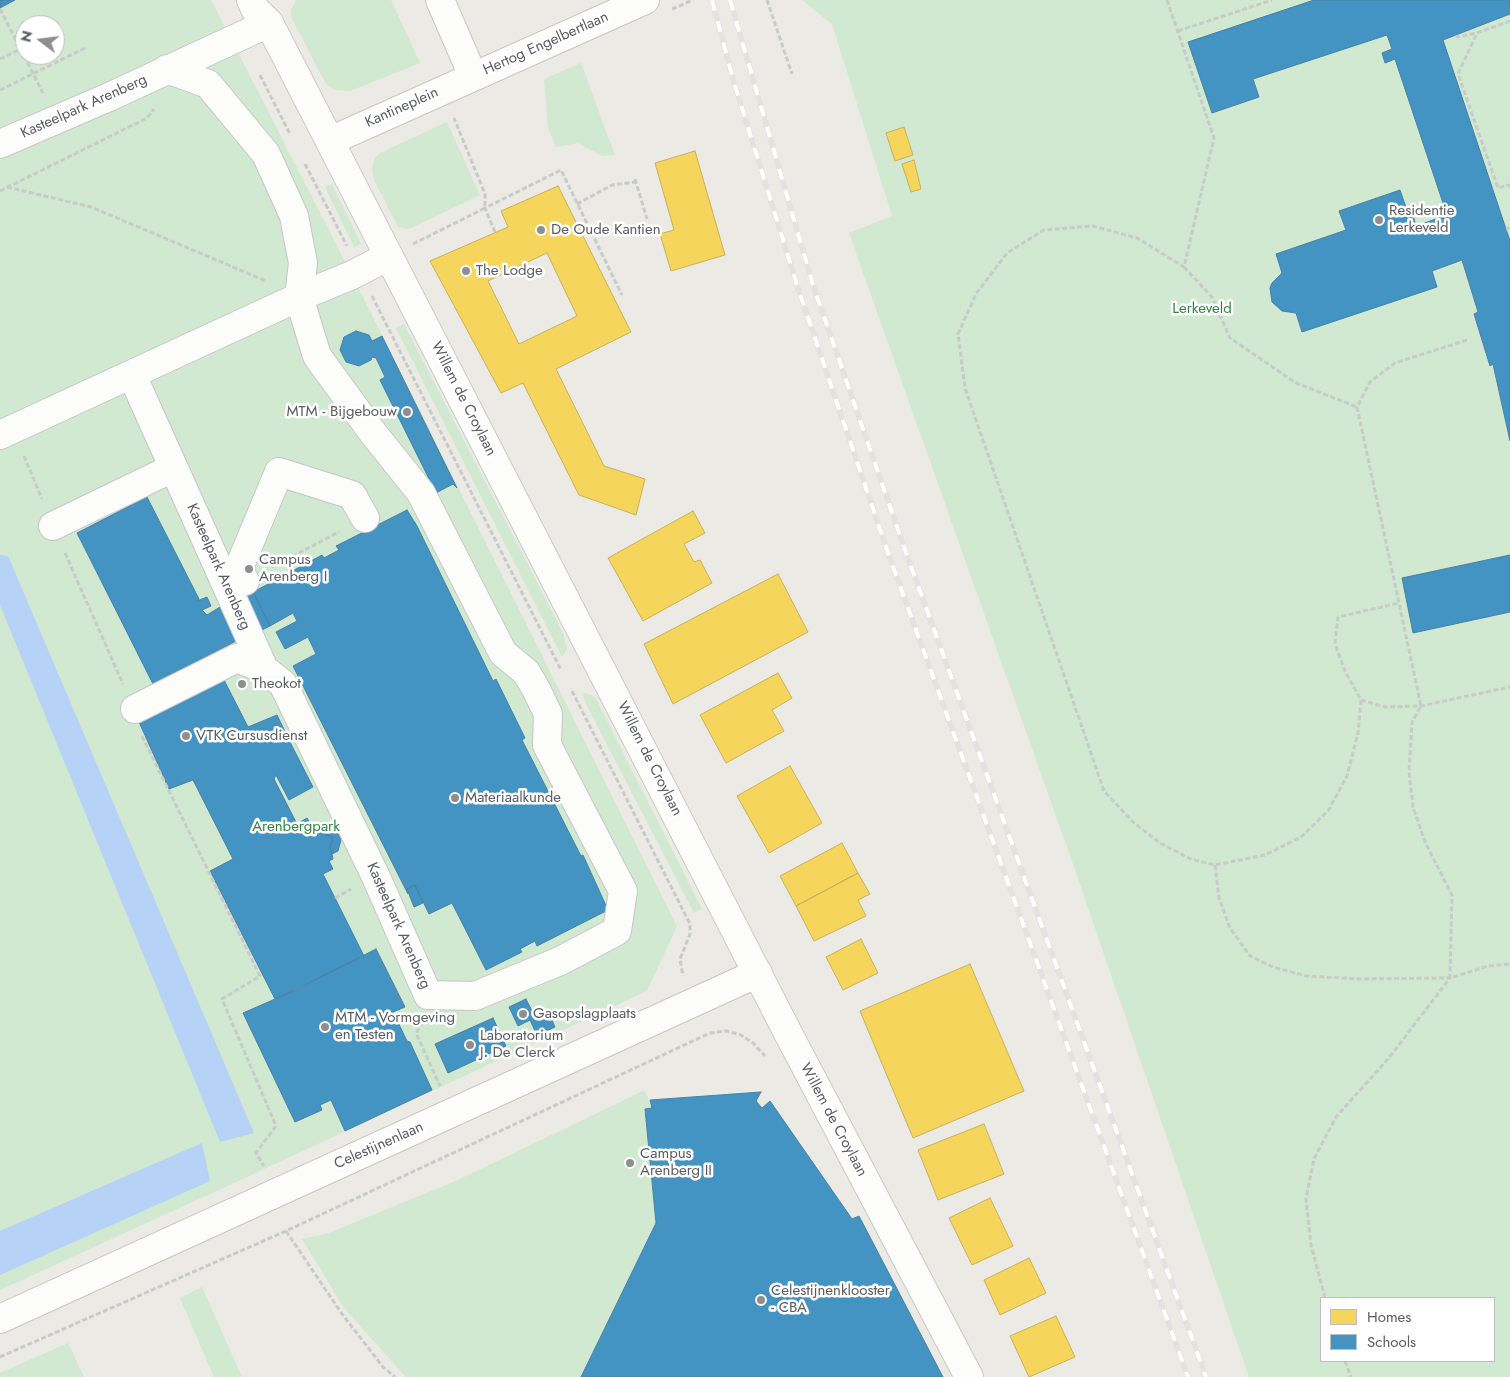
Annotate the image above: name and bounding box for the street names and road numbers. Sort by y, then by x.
street label: Hertog Engelbertlaan [481,8,611,80]
street label: Kasteelpark Arenberg [18,71,150,143]
street label: Kantineplein [363,84,441,132]
street label: Willem de Croylaan [426,339,500,459]
street label: Kasteelpark Arenberg [182,501,254,633]
street label: Willem de Croylaan [612,699,686,819]
street label: Kasteelpark Arenberg [362,860,434,992]
street label: Willem de Croylaan [796,1060,870,1180]
street label: Celestijnenlaan [332,1118,426,1174]

